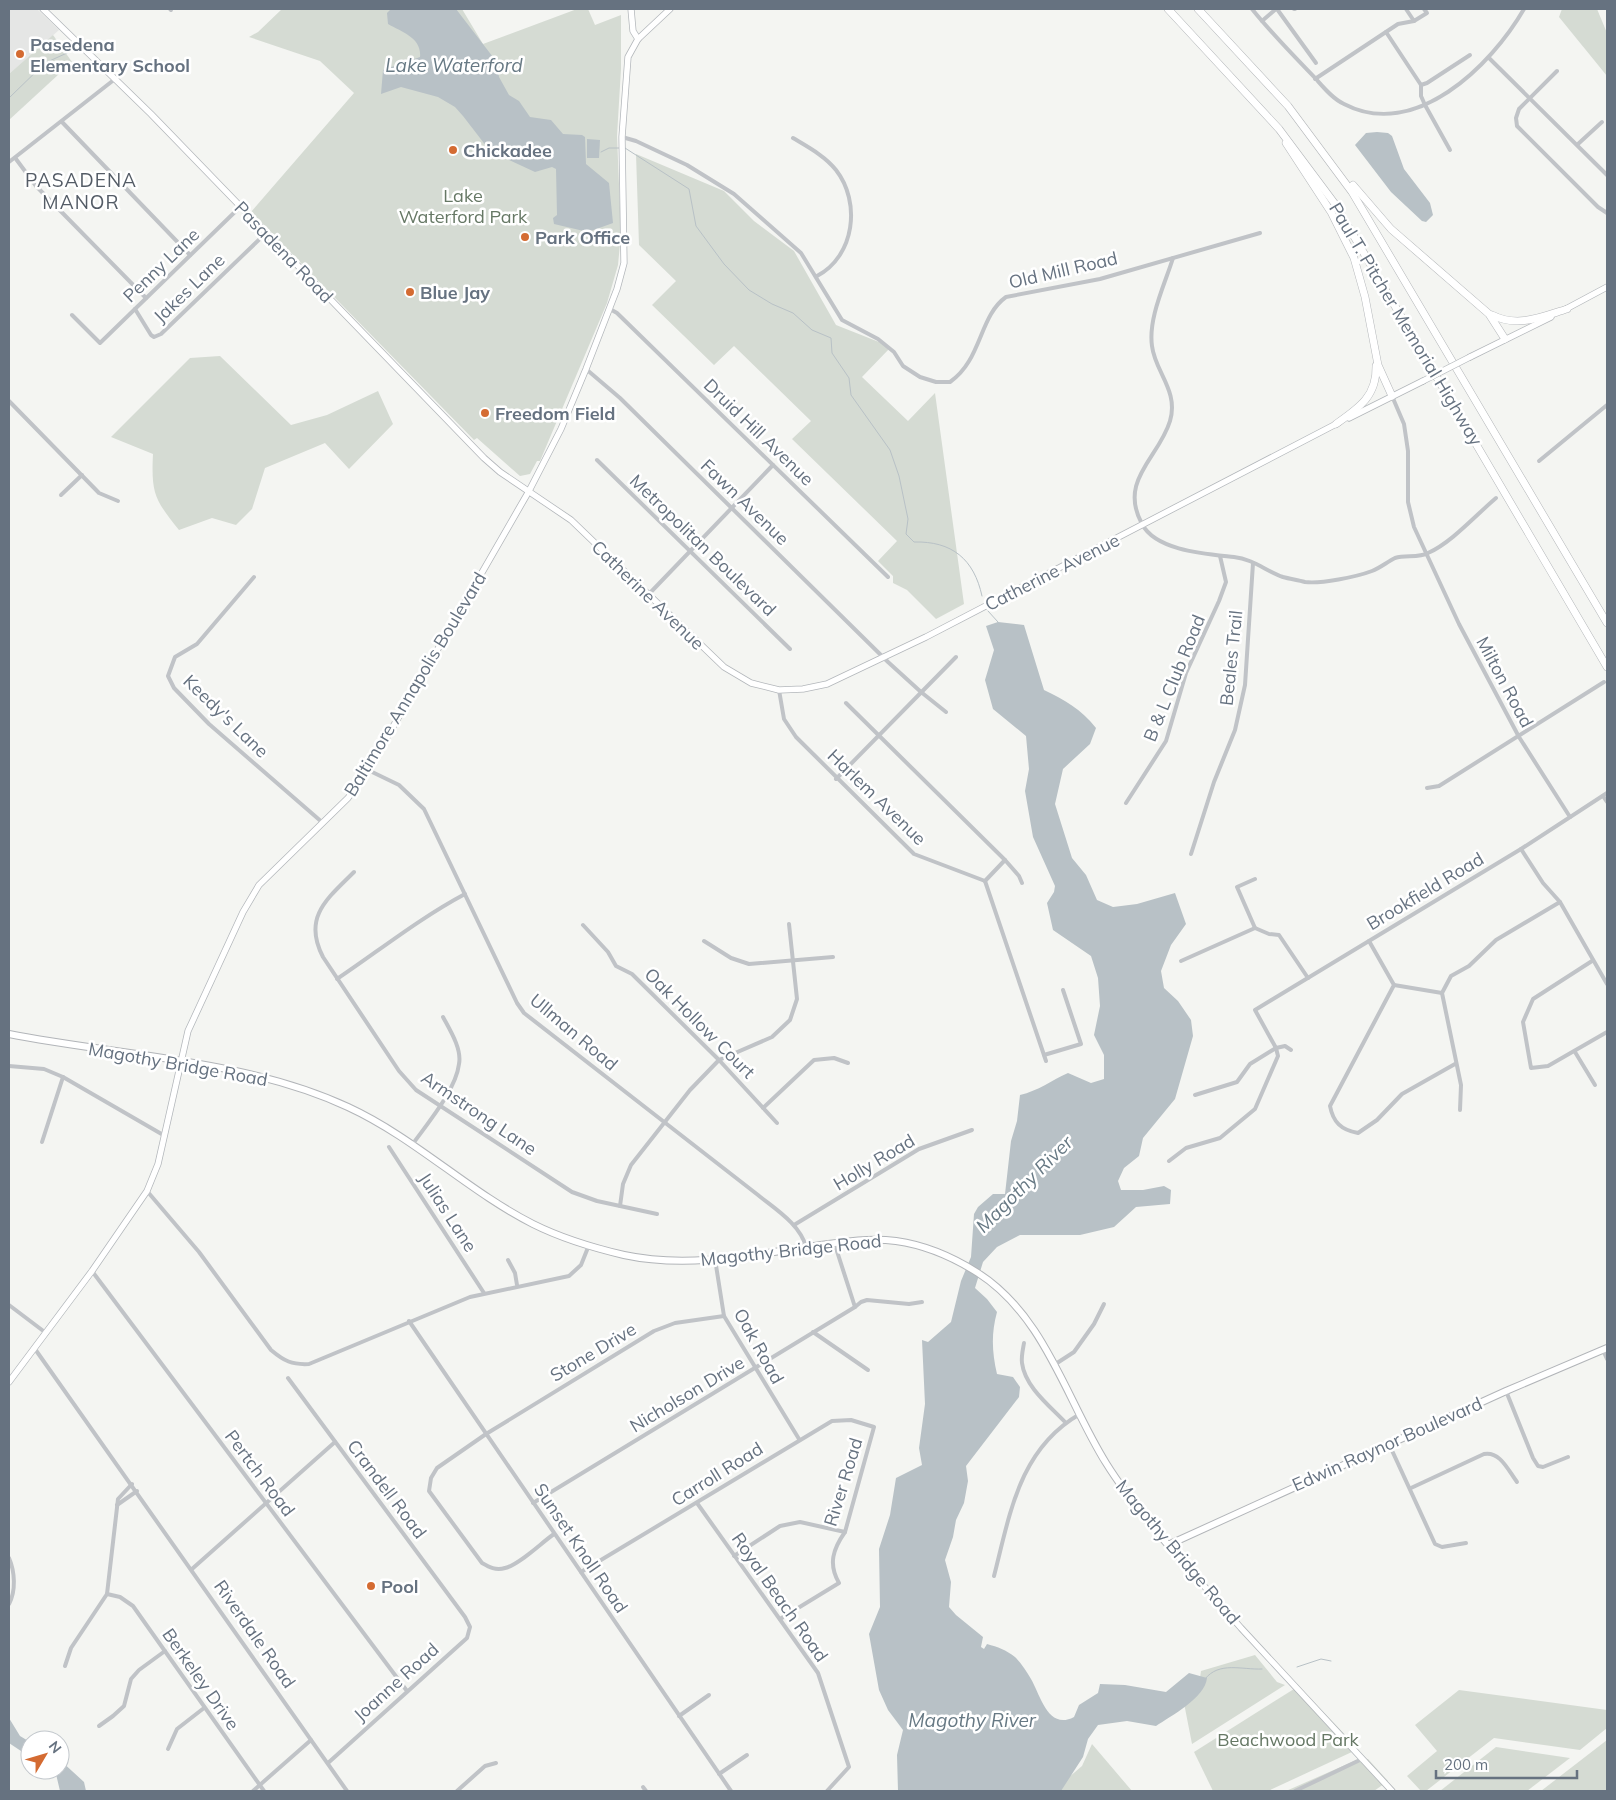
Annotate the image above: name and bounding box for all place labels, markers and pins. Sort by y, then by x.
place label: Pasedena Elementary School [30,33,190,77]
marker: Pasedena Elementary School [14,48,26,60]
place label: Chickadee [463,139,552,162]
marker: Chickadee [447,144,459,156]
place label: Park Office [535,226,630,249]
marker: Park Office [519,231,531,243]
place label: Blue Jay [420,281,490,304]
marker: Blue Jay [404,286,416,298]
place label: Freedom Field [495,402,615,425]
marker: Freedom Field [479,407,491,419]
place label: Pool [381,1575,419,1598]
marker: Pool [365,1580,377,1592]

